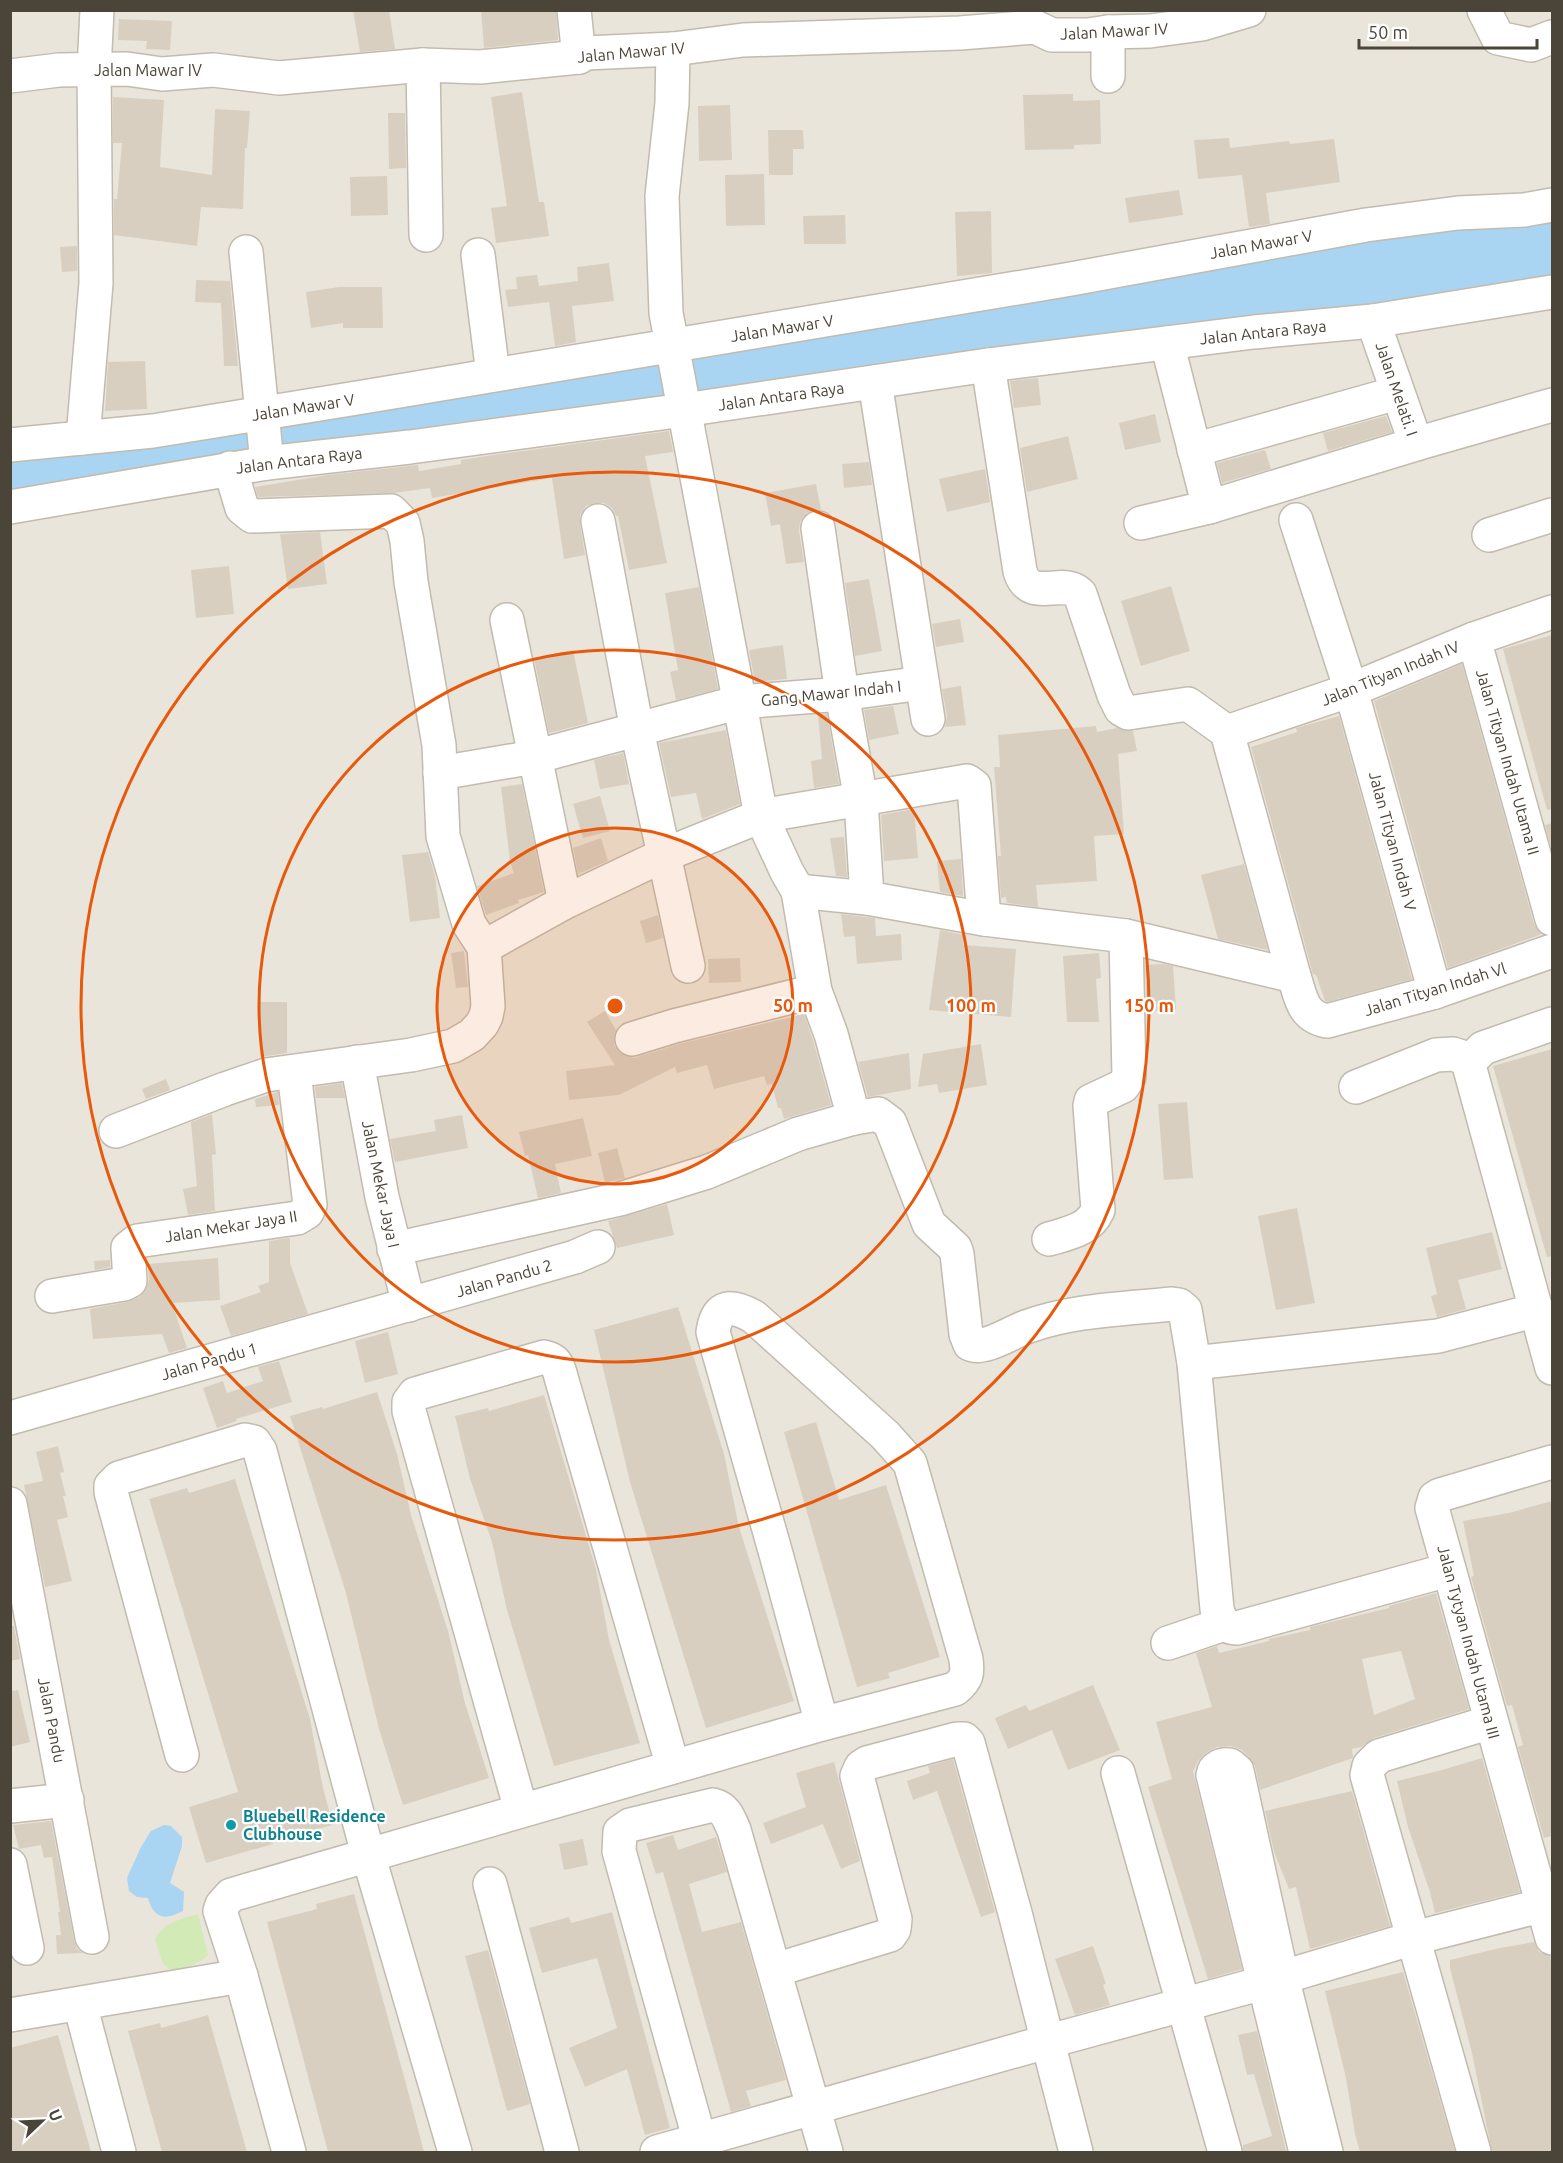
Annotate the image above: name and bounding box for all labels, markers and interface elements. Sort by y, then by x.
scale bar [1359,12,1538,50]
street label: Jalan Mawar IV [1060,19,1168,43]
text: 50 m [1368,22,1408,42]
street label: Jalan Mawar IV [576,38,686,66]
street label: Jalan Mawar IV [94,61,202,79]
street label: Jalan Mawar V [1208,226,1314,262]
street label: Jalan Mawar V [729,311,835,345]
street label: Jalan Antara Raya [1199,316,1327,348]
street label: Jalan Melati. I [1372,340,1422,438]
street label: Jalan Antara Raya [717,378,845,414]
street label: Jalan Mawar V [250,390,356,424]
street label: Jalan Antara Raya [235,443,363,477]
street label: Jalan Tityan Indah IV [1318,637,1462,709]
street label: Jalan Tityan Indah Utama II [1473,667,1543,857]
street label: Gang Mawar Indah I [760,677,902,709]
street label: Jalan Tityan Indah V [1366,769,1420,913]
street label: Jalan Tityan Indah Vl [1362,959,1508,1019]
text: 50 m [773,995,813,1015]
text: 100 m [946,995,996,1015]
text: 150 m [1124,995,1174,1015]
centre of rings [605,996,625,1016]
street label: Jalan Mekar Jaya I [359,1119,403,1249]
street label: Jalan Mekar Jaya II [163,1207,299,1245]
street label: Jalan Pandu 2 [454,1256,554,1300]
street label: Jalan Pandu 1 [159,1339,259,1383]
street label: Jalan Tytyan Indah Utama III [1434,1543,1504,1741]
street label: Jalan Pandu [35,1676,69,1764]
place label: Bluebell Residence Clubhouse [243,1807,386,1843]
marker: Bluebell Residence Clubhouse [224,1818,238,1832]
north arrow [12,2091,72,2151]
text: U [45,2106,66,2124]

